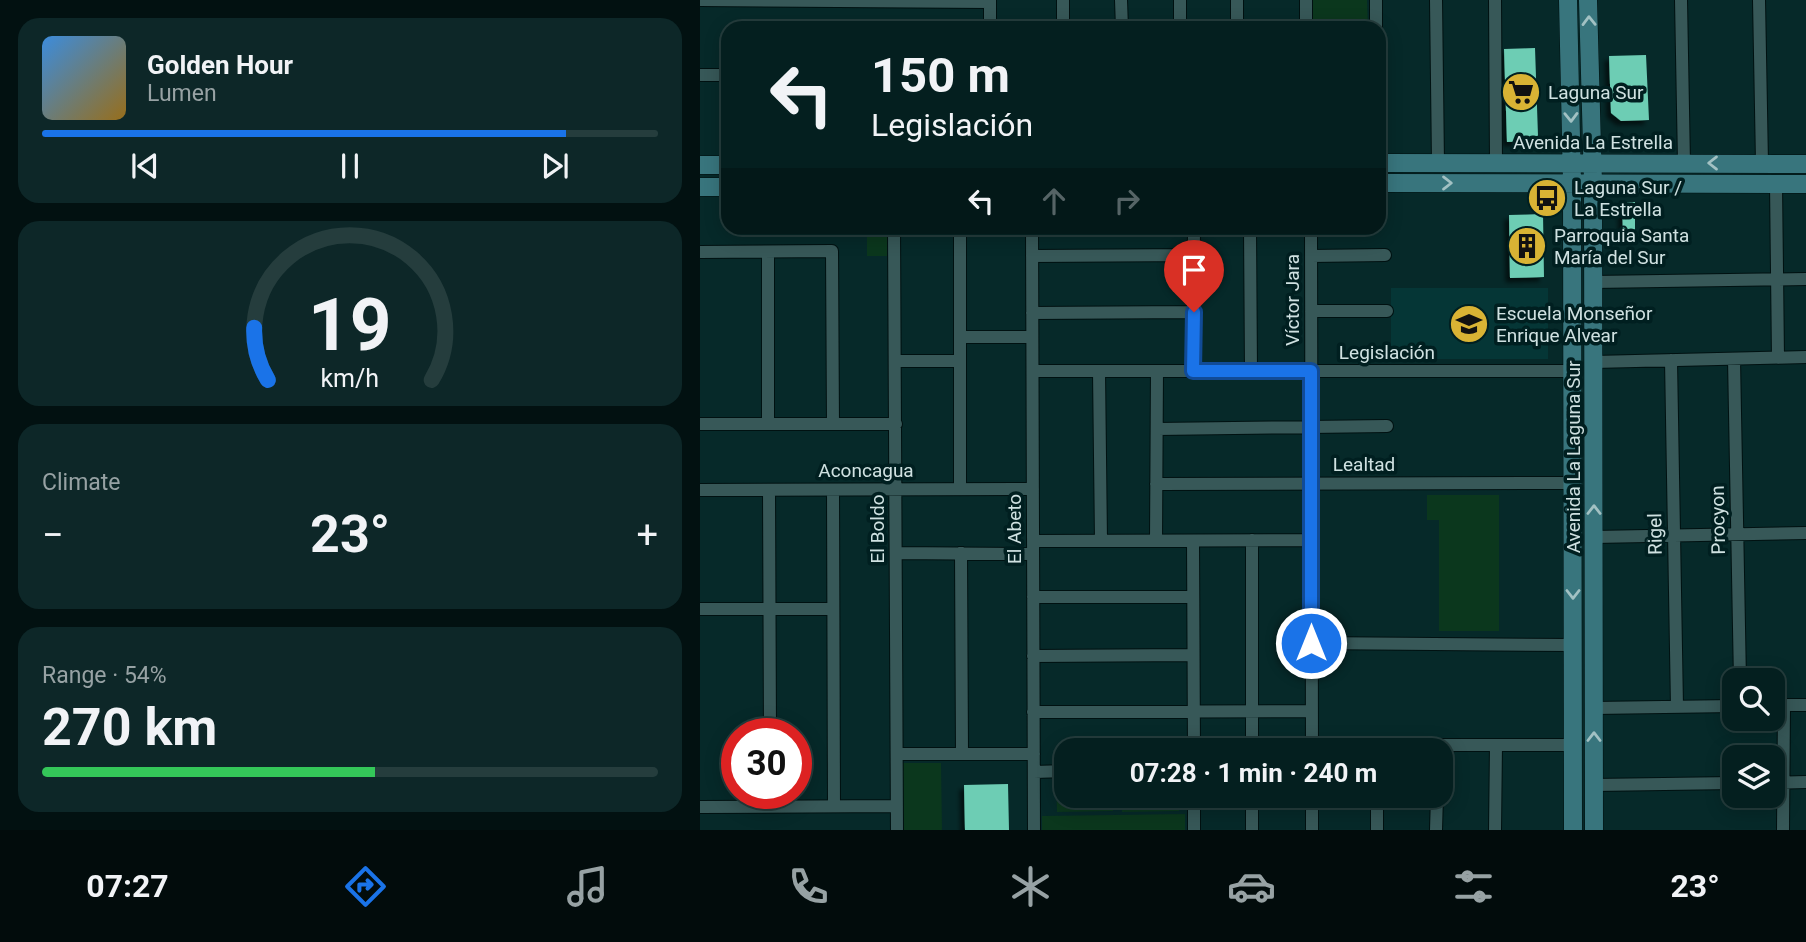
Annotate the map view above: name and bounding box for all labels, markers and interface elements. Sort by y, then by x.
one-way arrow [1581,15,1597,25]
text: 150 m [871,47,1010,104]
icon: left [756,49,847,140]
text: Golden Hour [147,50,293,80]
supermarket icon: Laguna Sur [1500,71,1542,113]
text: Lumen [147,80,217,107]
place label: Laguna Sur [1548,81,1644,104]
text: Legislación [871,106,1033,144]
one-way arrow [1563,112,1579,123]
street label: Avenida La Estrella [1513,131,1673,154]
icon: previous [126,147,164,185]
icon: pause [331,147,369,185]
icon: next [536,147,574,185]
one-way arrow [1708,155,1718,171]
one-way arrow [1442,175,1453,191]
place label: Laguna Sur / La Estrella [1574,176,1682,221]
bus stop icon: Laguna Sur / La Estrella [1526,177,1568,219]
icon: left [962,182,1000,220]
icon: ahead [1035,182,1073,220]
icon: right [1108,182,1146,220]
place label: Parroquia Santa María del Sur [1554,224,1689,269]
building icon: Parroquia Santa María del Sur [1506,225,1548,267]
pin [1164,240,1224,312]
icon: arrive [1175,251,1213,289]
street label: Víctor Jara [1281,254,1304,346]
text: 19 [308,282,392,368]
place label: Escuela Monseñor Enrique Alvear [1496,302,1653,347]
school or university icon: Escuela Monseñor Enrique Alvear [1448,303,1490,345]
street label: Legislación [1339,341,1435,364]
street label: Avenida La Laguna Sur [1562,360,1585,553]
text: km/h [321,363,379,392]
street label: Lealtad [1333,453,1395,476]
street label: Aconcagua [818,459,914,482]
text: Climate [42,469,121,496]
street label: Procyon [1706,485,1730,555]
street label: El Abeto [1003,494,1026,564]
street label: El Boldo [866,495,889,563]
text: 23° [310,504,390,565]
one-way arrow [1586,504,1602,515]
text: − [42,513,64,557]
text: + [636,513,658,557]
street label: Rigel [1643,513,1667,555]
one-way arrow [1565,590,1581,600]
position arrow [1274,606,1348,680]
text: Range · 54% [42,662,167,689]
map controls [1722,668,1785,808]
button: search [1722,668,1785,731]
text: 270 km [42,697,217,758]
speed limit sign: 30 [721,718,812,809]
one-way arrow [1586,732,1602,742]
button: layers [1722,745,1785,808]
text: 07:28 · 1 min · 240 m [1130,758,1377,788]
icon: directions [341,862,390,911]
icon: music [563,862,612,911]
icon: phone [784,862,833,911]
icon: climate [1006,862,1055,911]
icon: car [1227,862,1276,911]
icon: filters [1449,862,1498,911]
text: 07:27 [86,867,169,905]
text: 23° [1670,867,1720,905]

